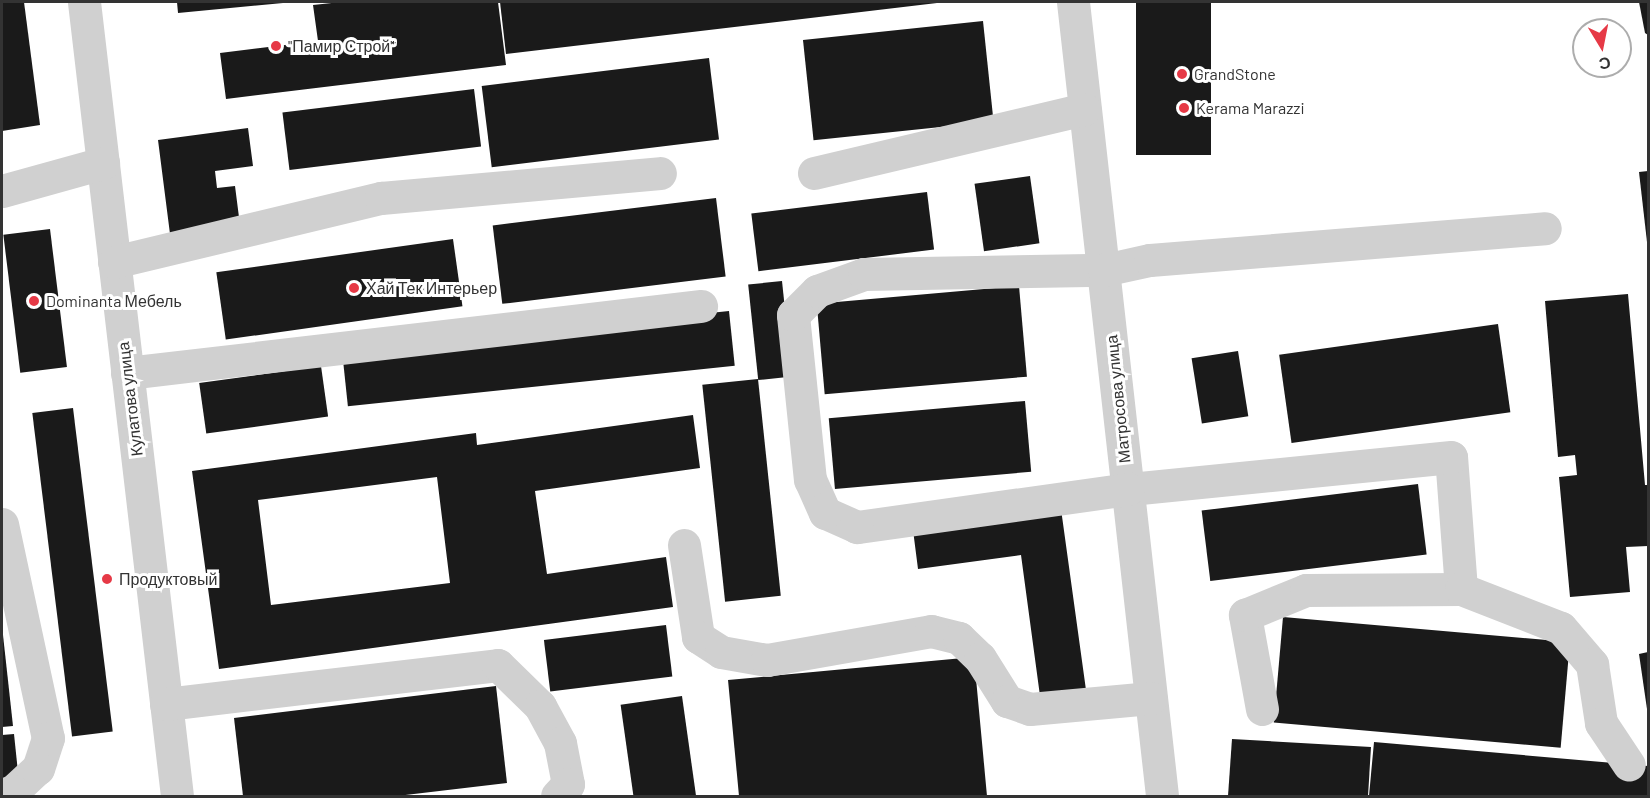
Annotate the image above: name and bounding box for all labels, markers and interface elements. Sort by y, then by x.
north arrow [1572,18,1632,78]
place label: "Памир Строй" [288,36,394,56]
marker: "Памир Строй" [269,39,283,53]
text: С [1598,54,1612,75]
place label: GrandStone [1194,64,1276,84]
marker: GrandStone [1175,67,1189,81]
place label: Kerama Marazzi [1196,98,1305,118]
marker: Kerama Marazzi [1177,101,1191,115]
place label: Хай Тек Интерьер [366,278,497,298]
marker: Хай Тек Интерьер [347,281,361,295]
place label: Dominanta Мебель [46,291,182,311]
marker: Dominanta Мебель [27,294,41,308]
street label: Матросова улица [1102,334,1134,464]
street label: Кулатова улица [113,341,147,457]
place label: Продуктовый [119,569,217,589]
marker: Продуктовый [100,572,114,586]

